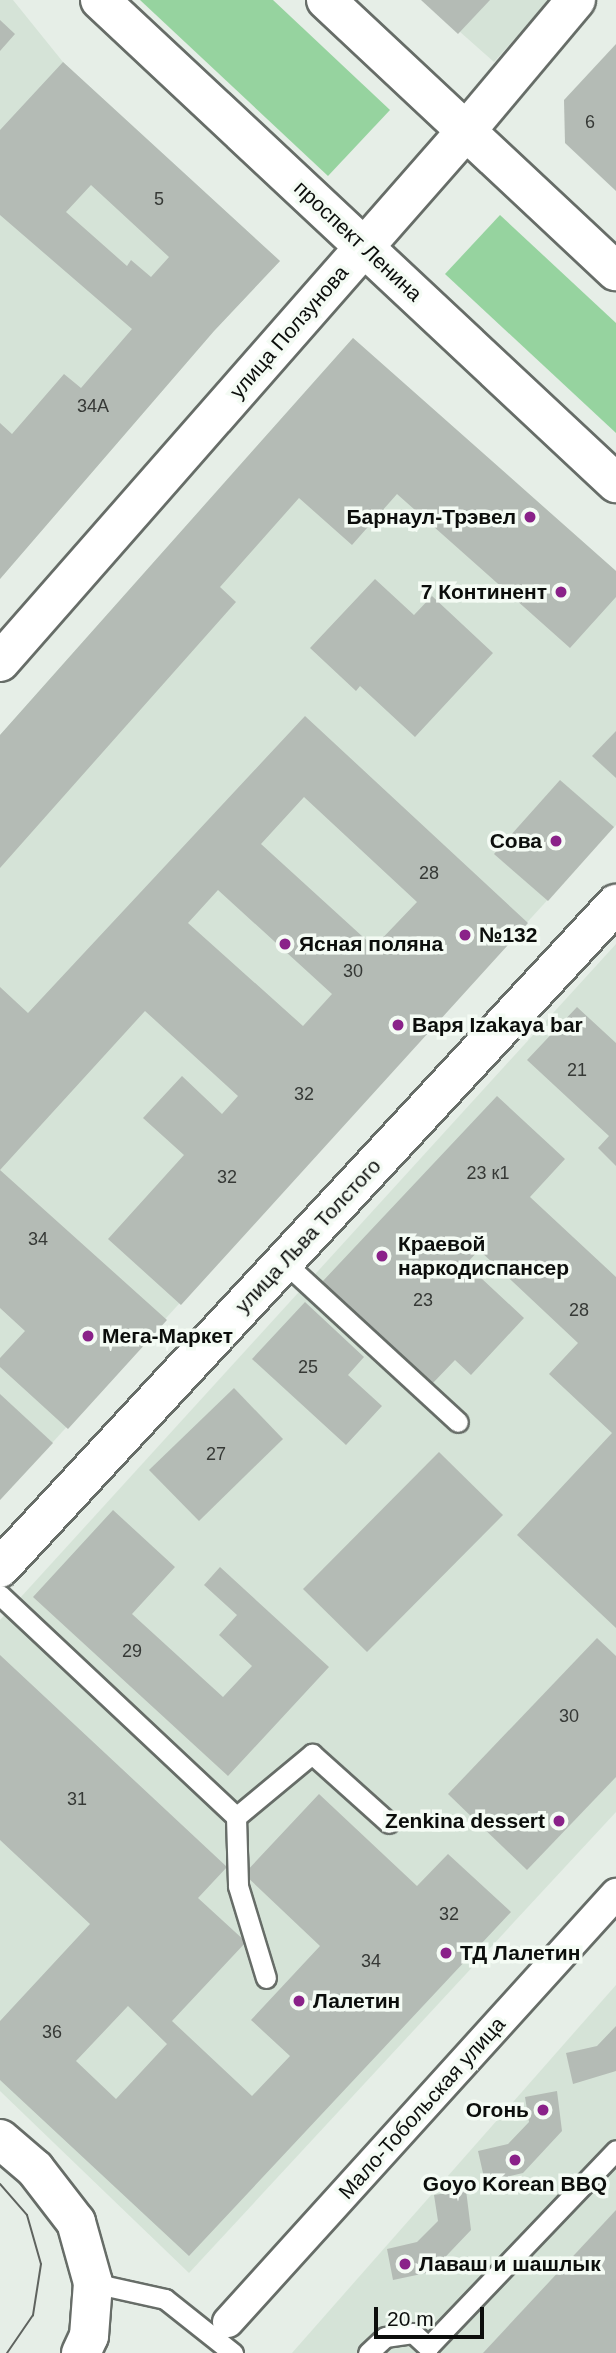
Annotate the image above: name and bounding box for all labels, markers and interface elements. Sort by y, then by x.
house number: 6 [585,111,595,133]
street label: проспект Ленина [289,175,427,307]
house number: 5 [154,188,164,210]
street label: улица Ползунова [224,260,354,404]
house number: 34А [77,395,109,417]
place label: Барнаул-Трэвел [346,504,516,530]
marker: Барнаул-Трэвел [522,509,538,525]
place label: 7 Континент [421,579,547,605]
marker: 7 Континент [553,584,569,600]
place label: Сова [490,828,542,854]
marker: Сова [548,833,564,849]
house number: 28 [419,862,439,884]
place label: №132 [479,922,537,948]
marker: №132 [457,927,473,943]
place label: Ясная поляна [299,931,443,957]
marker: Ясная поляна [277,936,293,952]
house number: 30 [343,960,363,982]
place label: Варя Izakaya bar [412,1012,583,1038]
marker: Варя Izakaya bar [390,1017,406,1033]
house number: 21 [567,1059,587,1081]
house number: 32 [294,1083,314,1105]
street label: улица Льва Толстого [230,1154,386,1318]
house number: 23 к1 [467,1162,509,1184]
house number: 32 [217,1166,237,1188]
house number: 34 [28,1228,48,1250]
place label: Краевой наркодиспансер [398,1231,569,1281]
marker: Краевой наркодиспансер [372,1246,392,1266]
house number: 23 [413,1289,433,1311]
house number: 28 [569,1299,589,1321]
place label: Мега-Маркет [102,1323,233,1349]
marker: Мега-Маркет [80,1328,96,1344]
house number: 25 [298,1356,318,1378]
house number: 27 [206,1443,226,1465]
house number: 29 [122,1640,142,1662]
house number: 30 [559,1705,579,1727]
house number: 31 [67,1788,87,1810]
place label: Zenkina dessert [385,1808,545,1834]
marker: Zenkina dessert [551,1813,567,1829]
house number: 32 [439,1903,459,1925]
place label: ТД Лалетин [460,1940,580,1966]
marker: ТД Лалетин [438,1945,454,1961]
house number: 34 [361,1950,381,1972]
place label: Лалетин [313,1988,400,2014]
marker: Лалетин [291,1993,307,2009]
street label: Мало-Тобольская улица [333,2012,511,2204]
house number: 36 [42,2021,62,2043]
place label: Огонь [466,2097,529,2123]
marker: Огонь [535,2102,551,2118]
marker: Goyo Korean BBQ [507,2152,523,2168]
place label: Goyo Korean BBQ [423,2171,607,2197]
place label: Лаваш и шашлык [419,2251,601,2277]
marker: Лаваш и шашлык [397,2256,413,2272]
scale bar [378,2294,488,2338]
text: 20 m [387,2307,434,2330]

